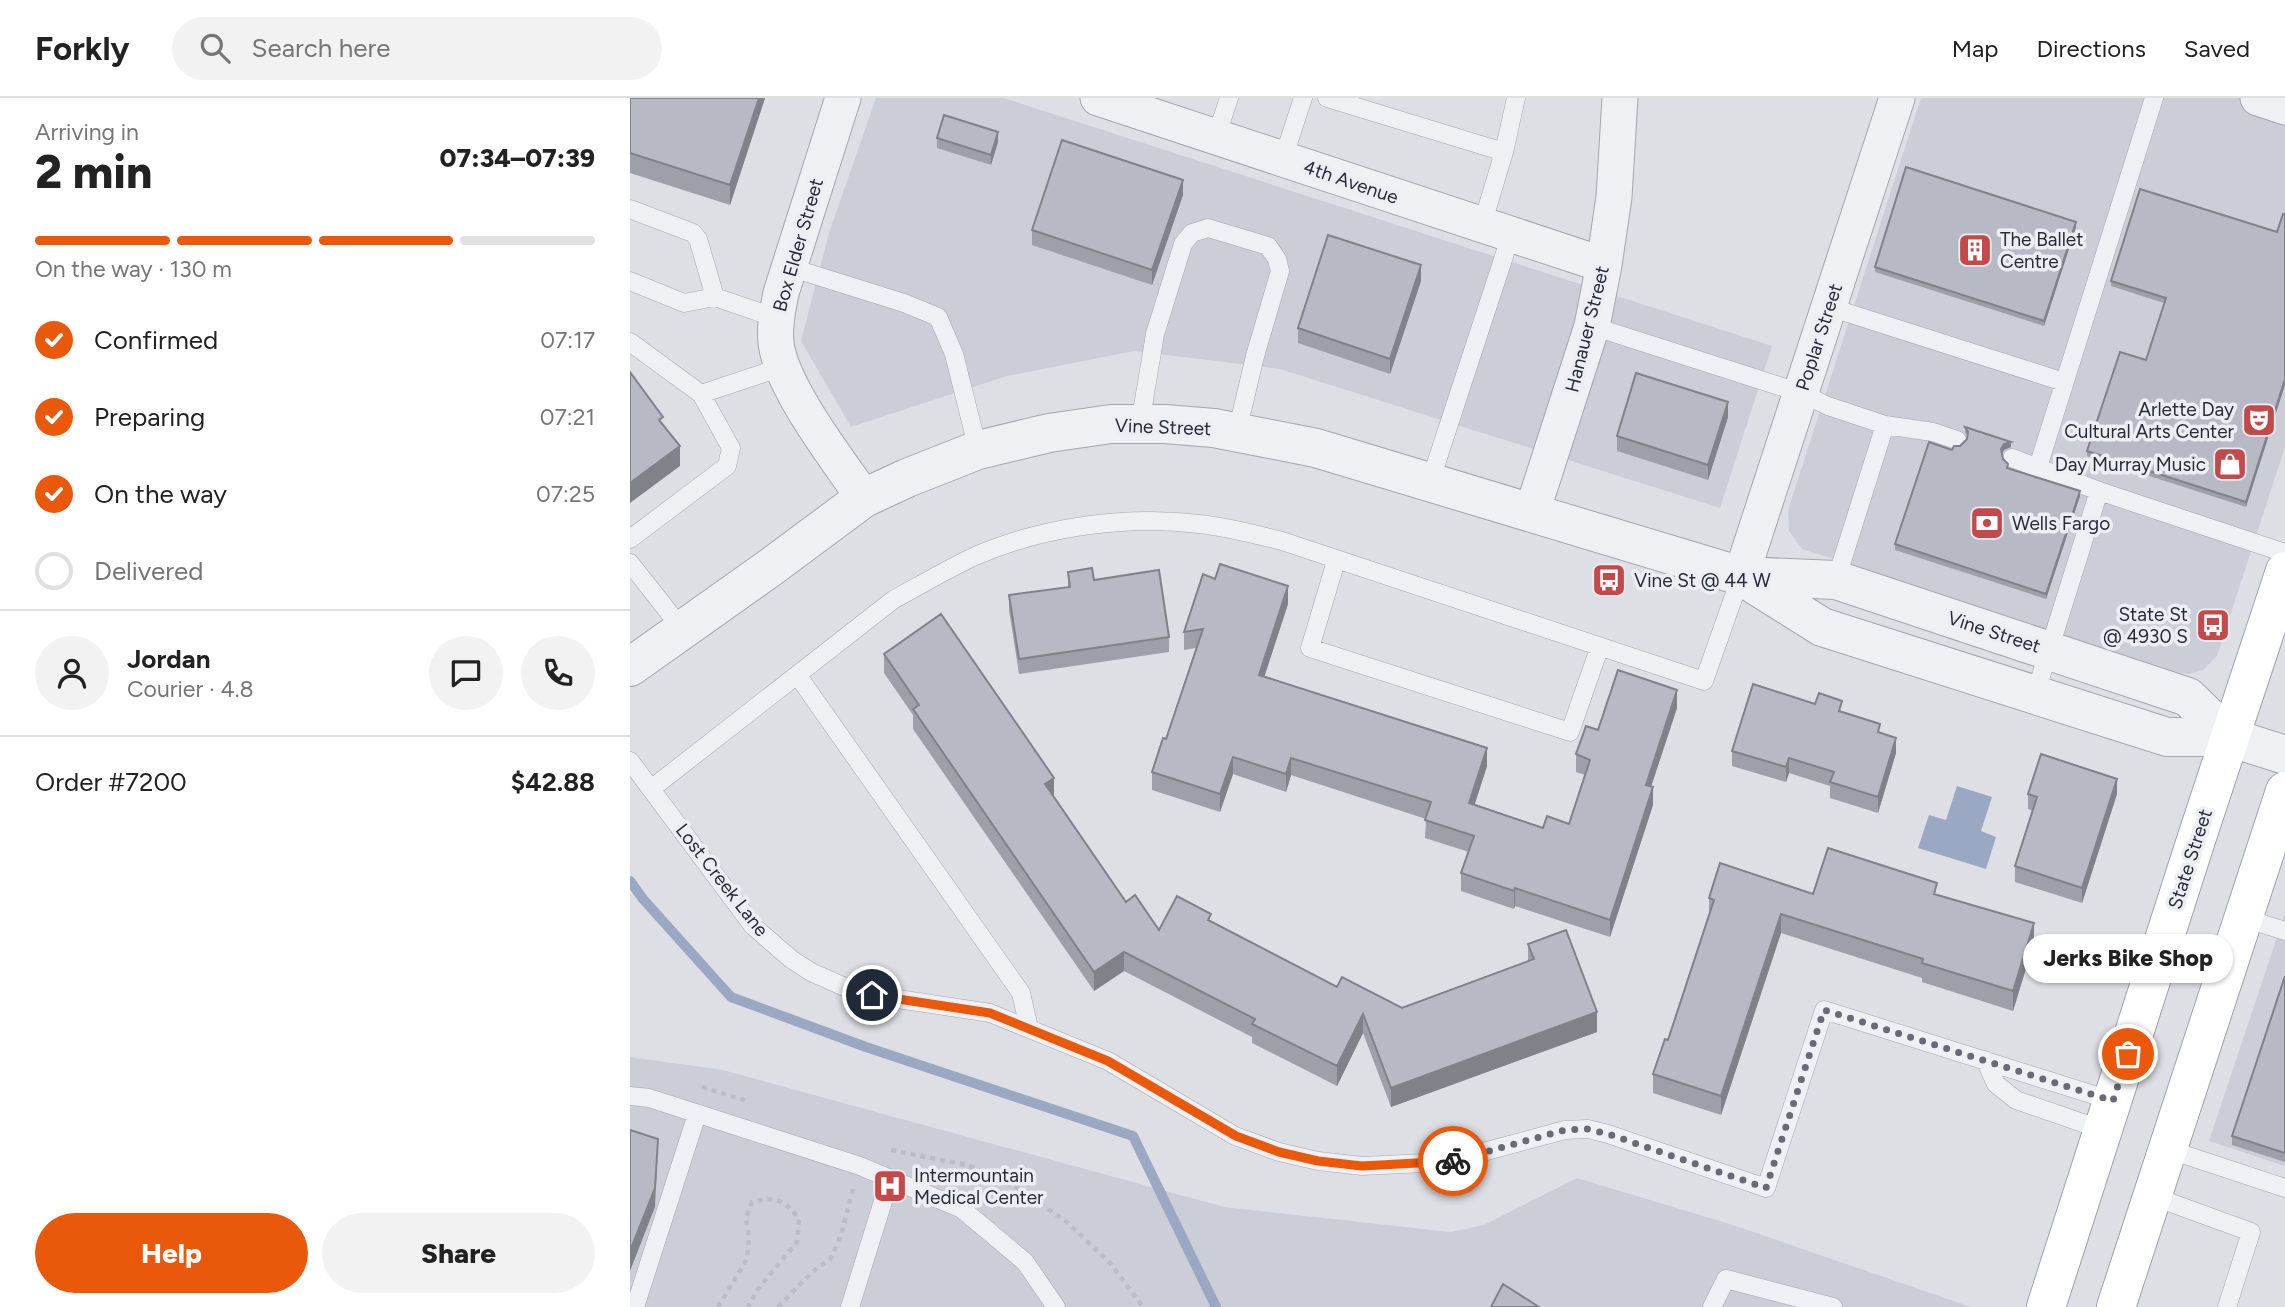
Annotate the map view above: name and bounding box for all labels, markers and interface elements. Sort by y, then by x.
search box [172,17,662,80]
text: Forkly [35,29,130,68]
icon: search [196,29,234,67]
text: Search here [252,32,390,64]
text: Map [1952,34,1998,63]
text: Directions [2036,34,2146,63]
text: Saved [2184,34,2250,63]
text: Arriving in [35,118,139,146]
text: 07:34–07:39 [440,142,595,174]
text: 2 min [35,144,152,200]
street label: 4th Avenue [1301,155,1401,209]
street label: Box Elder Street [768,176,828,314]
place label: The Ballet Centre [2000,228,2083,273]
building icon: The Ballet Centre [1956,231,1994,269]
text: On the way · 130 m [35,255,232,283]
street label: Hanauer Street [1560,263,1614,395]
street label: Poplar Street [1791,281,1847,393]
icon: check [35,321,73,359]
text: Confirmed [94,324,218,356]
text: 07:17 [540,326,595,354]
icon: check [35,398,73,436]
place label: Arlette Day Cultural Arts Center [2064,398,2235,443]
text: Preparing [94,401,205,433]
theatre icon: Arlette Day Cultural Arts Center [2240,401,2278,439]
text: 07:21 [540,403,595,431]
street label: Vine Street [1114,414,1212,440]
shop icon: Day Murray Music [2211,445,2249,483]
place label: Day Murray Music [2055,453,2206,476]
icon: check [35,475,73,513]
text: On the way [94,478,227,510]
text: 07:25 [536,480,595,508]
bank icon: Wells Fargo [1968,504,2006,542]
place label: Wells Fargo [2012,512,2110,535]
text: Delivered [94,555,203,587]
bus stop icon: Vine St @ 44 W [1590,561,1628,599]
place label: Vine St @ 44 W [1634,569,1772,592]
place label: State St @ 4930 S [2103,603,2188,648]
street label: Vine Street [1945,606,2043,658]
bus stop icon: State St @ 4930 S [2194,606,2232,644]
button: person [35,636,109,710]
button: chat [429,636,503,710]
button: phone [521,636,595,710]
text: Jordan [127,643,210,675]
text: Courier · 4.8 [127,675,254,703]
text: Order #7200 [35,766,187,798]
text: $42.88 [511,766,595,798]
street label: State Street [2163,806,2217,912]
street label: Lost Creek Lane [671,819,773,941]
callout: Jerks Bike Shop [2023,935,2233,984]
text: Jerks Bike Shop [2043,944,2213,972]
pin [842,965,902,1025]
icon: home [853,976,891,1014]
pin [2098,1024,2158,1084]
icon: bag [2109,1035,2147,1073]
courier [1418,1126,1488,1196]
icon: bike [1434,1142,1472,1180]
place label: Intermountain Medical Center [914,1164,1044,1209]
hospital icon: Intermountain Medical Center [871,1167,909,1205]
button: Help [35,1213,308,1293]
button: Share [322,1213,595,1293]

